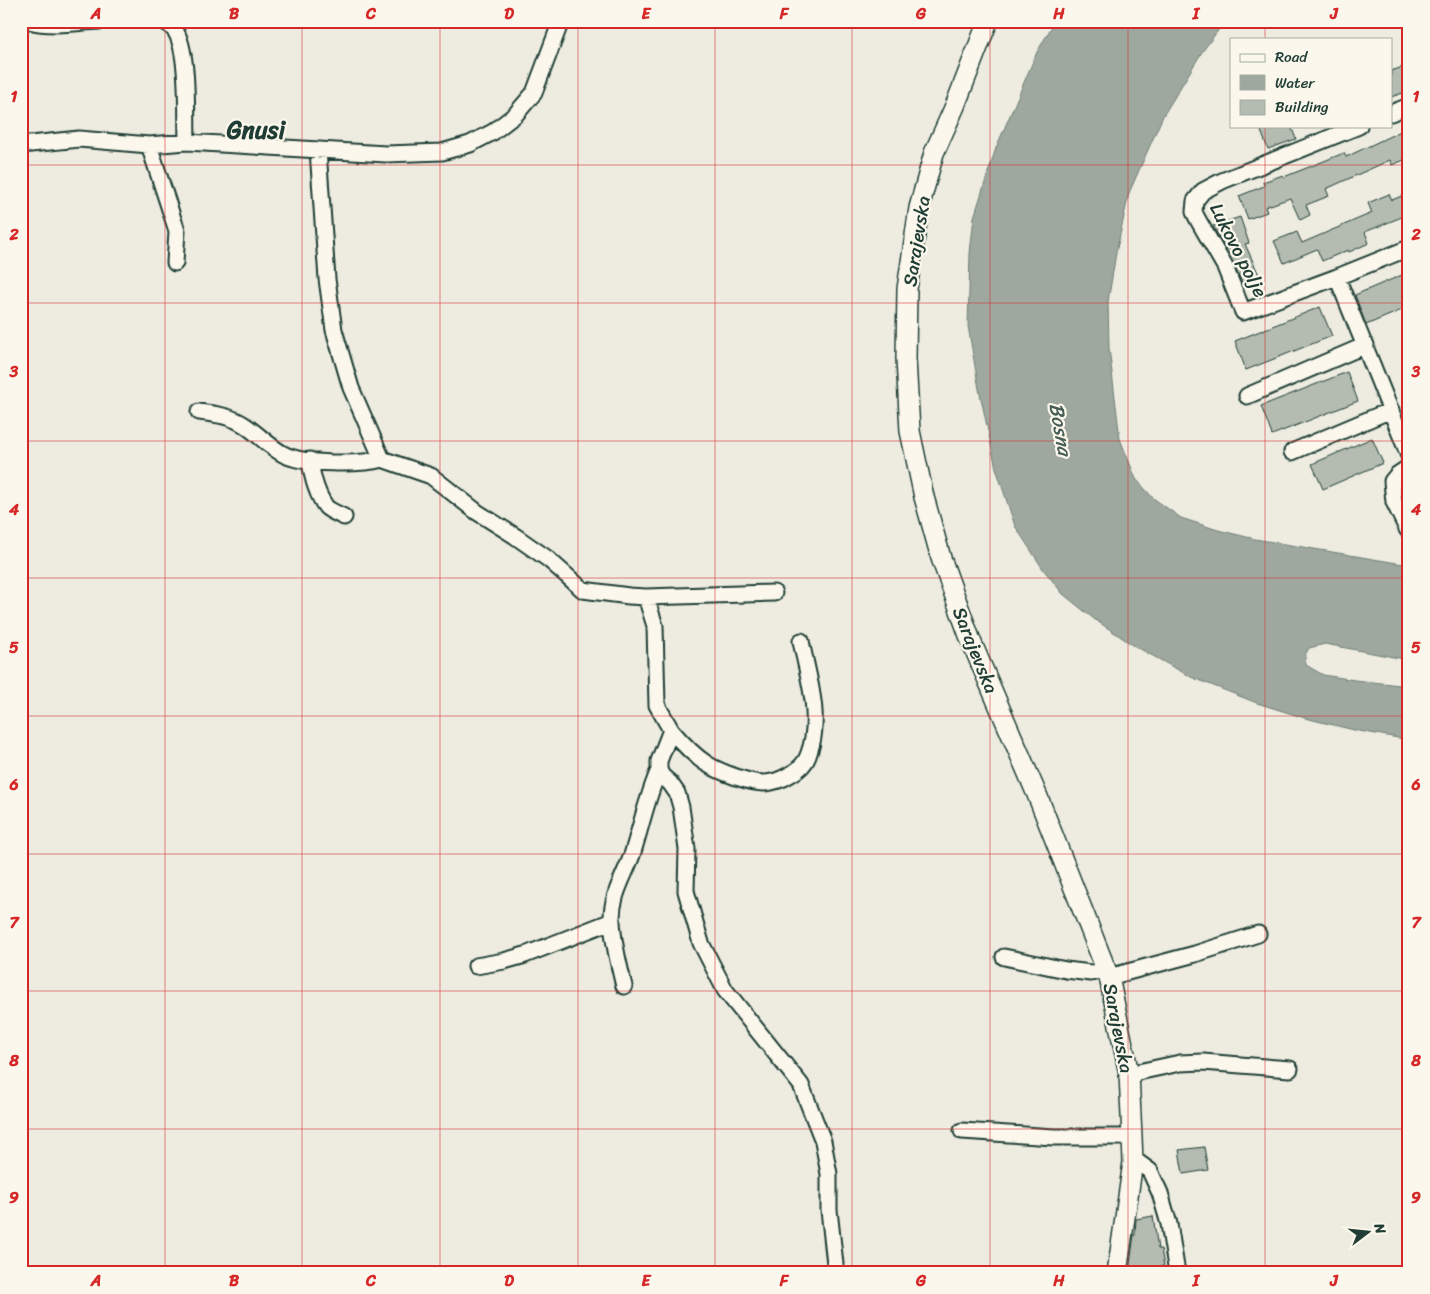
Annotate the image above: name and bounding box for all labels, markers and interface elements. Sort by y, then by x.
text: A [90,0,101,28]
text: B [229,0,240,28]
text: C [365,0,377,28]
text: D [504,0,514,28]
text: E [642,0,652,28]
text: F [779,0,790,28]
text: G [915,0,927,28]
text: H [1052,0,1065,28]
text: I [1192,0,1201,28]
text: J [1329,0,1339,28]
legend [1230,38,1392,128]
text: Road [1275,44,1308,70]
text: Water [1275,70,1315,96]
text: 1 [11,82,18,111]
text: 1 [1413,82,1420,111]
text: Building [1275,94,1329,120]
district label: Gnusi [227,109,287,151]
street label: Sarajevska [893,193,940,289]
street label: Lukovo polje [1200,197,1277,304]
text: 2 [8,220,19,249]
text: 2 [1410,220,1421,249]
text: 3 [9,357,19,386]
text: 3 [1411,357,1421,386]
water label: Bosna [1039,400,1083,461]
text: 4 [8,495,19,524]
text: 4 [1410,495,1421,524]
street label: Sarajevska [943,602,1008,699]
text: 5 [9,633,19,662]
text: 5 [1411,633,1421,662]
text: 6 [8,770,19,799]
text: 6 [1410,770,1421,799]
text: 7 [9,908,20,937]
text: 7 [1411,908,1422,937]
street label: Sarajevska [1094,980,1144,1077]
text: 8 [8,1046,19,1075]
text: 8 [1410,1046,1421,1075]
text: 9 [9,1183,19,1212]
text: 9 [1411,1183,1421,1212]
north arrow [1342,1206,1392,1256]
text: N [1366,1219,1393,1237]
text: A [90,1266,101,1294]
text: B [229,1266,240,1294]
text: C [365,1266,377,1294]
text: D [504,1266,514,1294]
text: E [642,1266,652,1294]
text: F [779,1266,790,1294]
text: G [915,1266,927,1294]
text: H [1052,1266,1065,1294]
text: I [1192,1266,1201,1294]
text: J [1329,1266,1339,1294]

